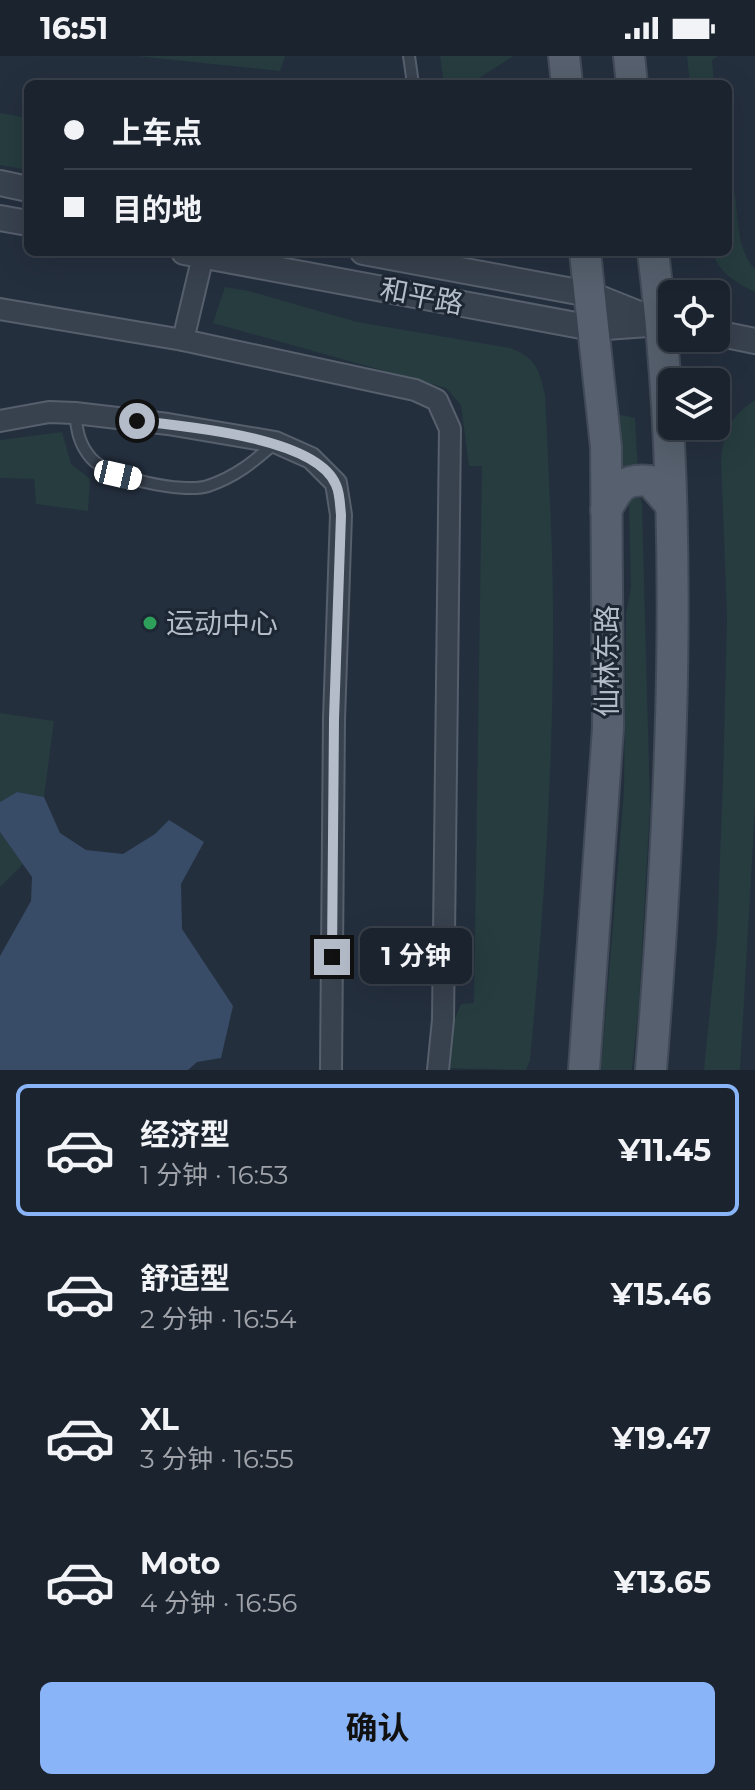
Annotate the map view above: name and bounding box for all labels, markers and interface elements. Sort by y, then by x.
text: 16:51 [40,10,108,47]
text: 上车点 [112,114,202,151]
text: 目的地 [112,191,202,228]
street label: 和平路 [378,271,466,321]
map controls [658,280,730,440]
button: locate [658,280,730,352]
button: layers [658,368,730,440]
route start [119,403,155,439]
car [92,458,144,492]
street label: 仙林东路 [590,605,624,717]
place label: 运动中心 [166,606,278,640]
marker: 运动中心 [141,614,159,632]
callout: 1 分钟 [360,929,472,985]
route end [314,939,350,975]
text: 1 分钟 [381,940,451,972]
icon: car [44,1114,116,1186]
text: 经济型 [140,1116,230,1153]
text: ¥11.45 [618,1132,711,1169]
text: 1 分钟 · 16:53 [140,1159,288,1191]
icon: car [44,1258,116,1330]
text: 舒适型 [140,1260,230,1297]
text: ¥15.46 [611,1276,711,1313]
text: 2 分钟 · 16:54 [140,1303,296,1335]
text: XL [140,1401,179,1438]
icon: car [44,1402,116,1474]
text: ¥19.47 [612,1420,711,1457]
text: 3 分钟 · 16:55 [140,1443,294,1475]
text: Moto [140,1545,221,1582]
icon: car [44,1546,116,1618]
text: ¥13.65 [614,1564,711,1601]
text: 4 分钟 · 16:56 [140,1587,297,1619]
button: 确认 [40,1682,715,1774]

